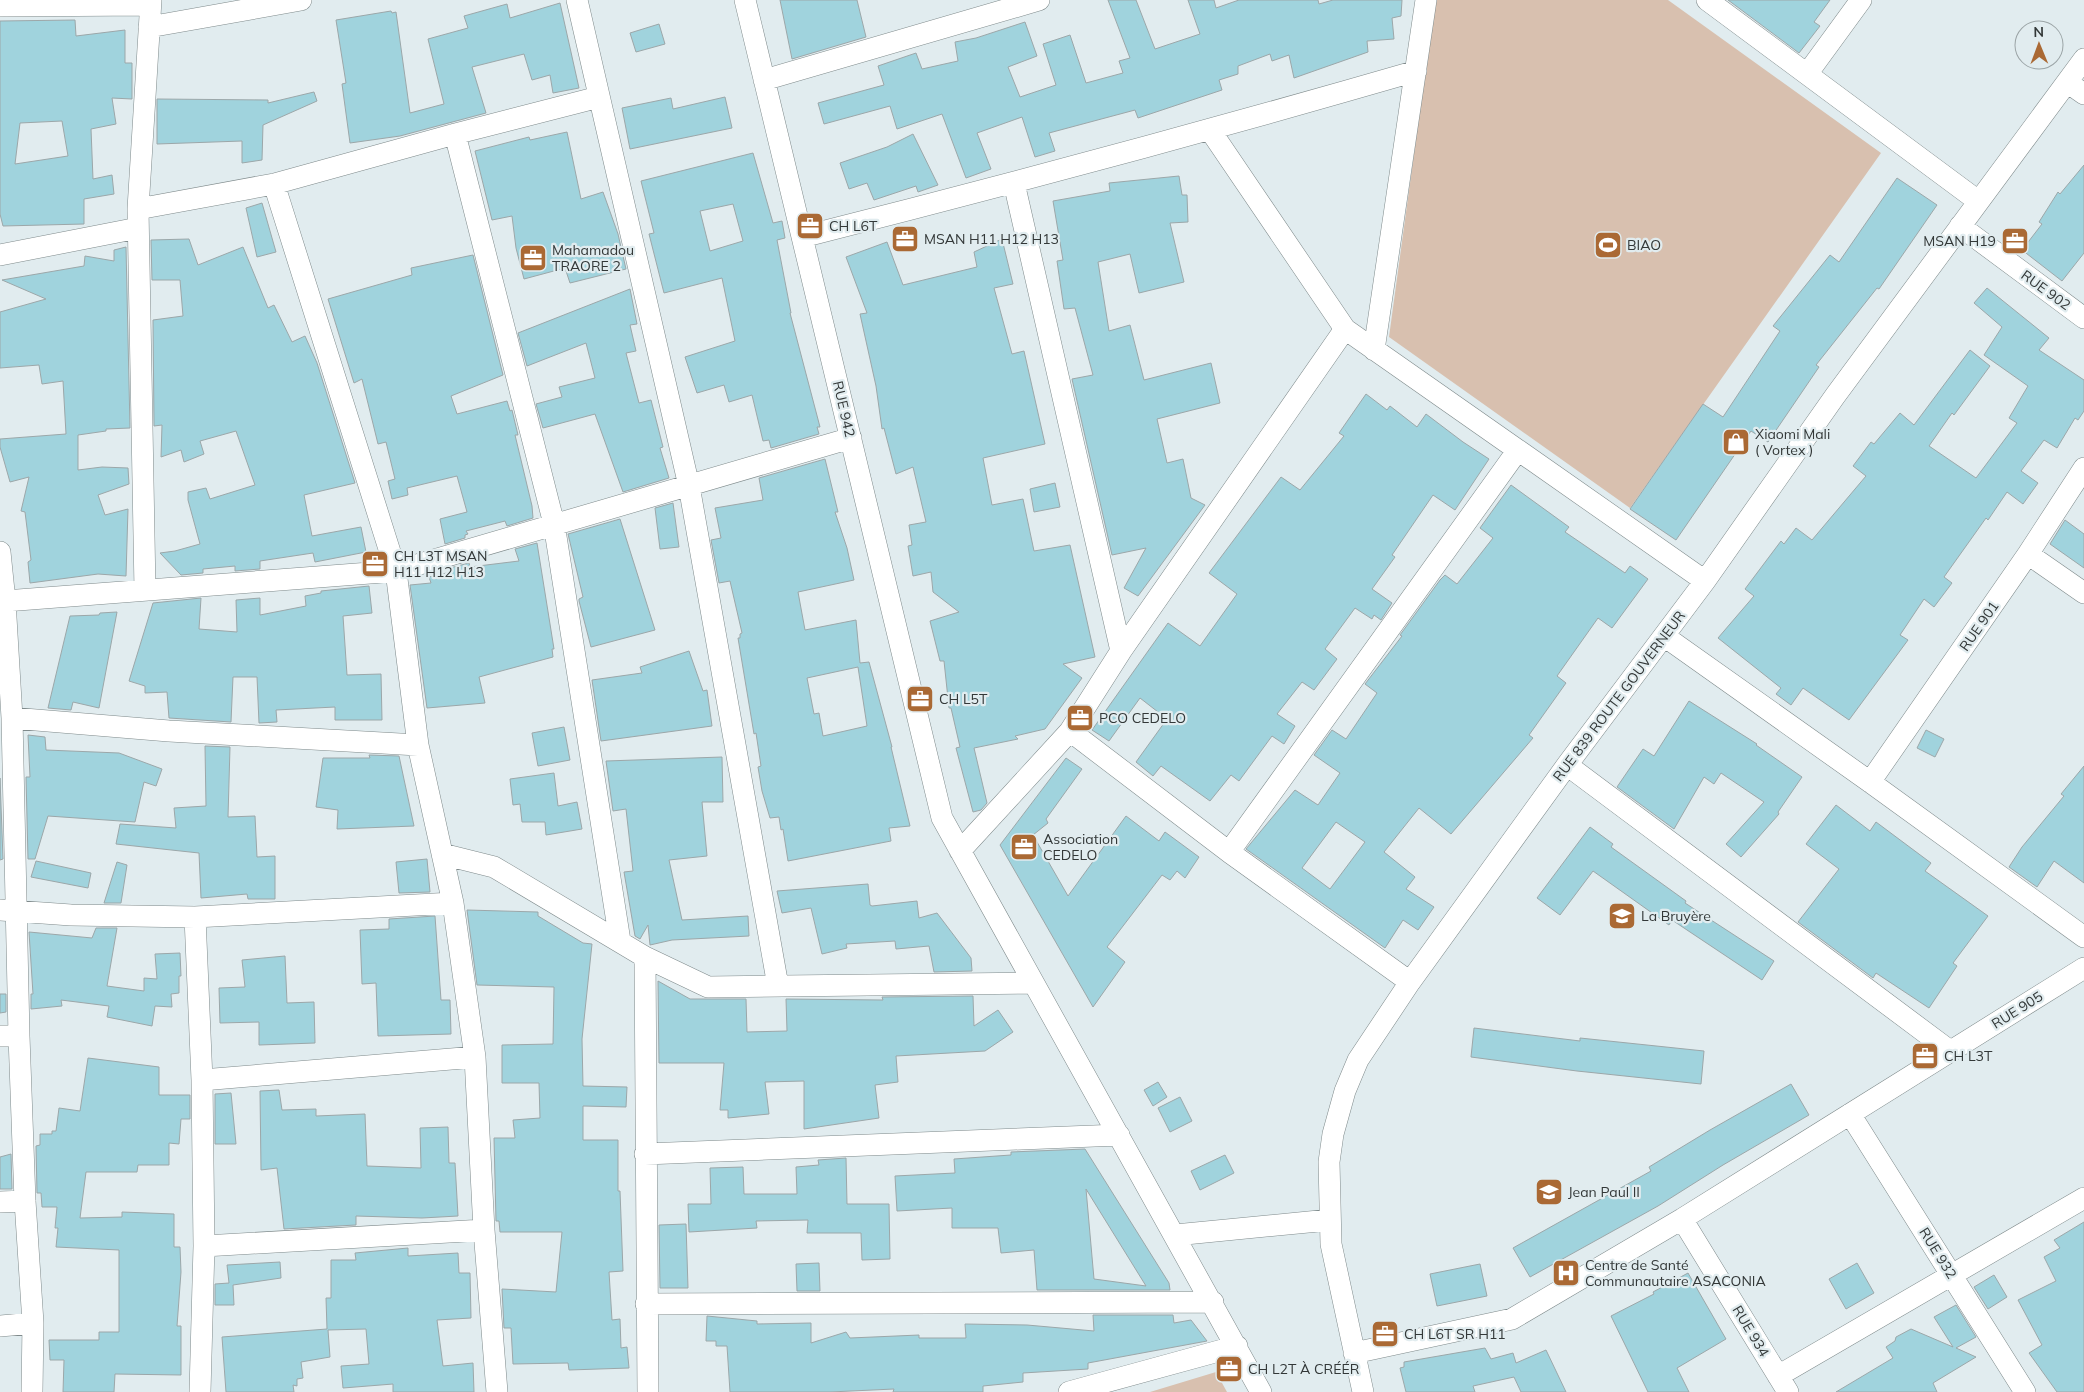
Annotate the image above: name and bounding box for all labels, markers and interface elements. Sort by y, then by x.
north arrow [2014,20,2064,70]
text: N [2033,23,2044,41]
office icon: CH L6T [795,211,825,241]
place label: CH L6T [829,217,878,235]
office icon: MSAN H11 H12 H13 [890,224,920,254]
office icon: MSAN H19 [2000,226,2030,256]
place label: MSAN H11 H12 H13 [924,230,1059,248]
sports icon: BIAO [1593,230,1623,260]
place label: MSAN H19 [1923,232,1996,250]
place label: BIAO [1627,236,1661,254]
place label: Mahamadou TRAORE 2 [552,241,634,275]
office icon: Mahamadou TRAORE 2 [518,243,548,273]
street label: RUE 902 [2018,266,2074,314]
street label: RUE 942 [829,379,859,439]
place label: Xiaomi Mali ( Vortex ) [1755,425,1830,459]
shop icon: Xiaomi Mali ( Vortex ) [1721,427,1751,457]
place label: CH L3T MSAN H11 H12 H13 [394,547,488,581]
office icon: CH L3T MSAN H11 H12 H13 [360,549,390,579]
street label: RUE 901 [1955,597,2003,655]
street label: RUE 839 ROUTE GOUVERNEUR [1549,607,1689,785]
office icon: CH L5T [905,684,935,714]
place label: CH L5T [939,690,988,708]
office icon: PCO CEDELO [1065,703,1095,733]
place label: PCO CEDELO [1099,709,1186,727]
place label: Association CEDELO [1043,830,1118,864]
office icon: Association CEDELO [1009,832,1039,862]
school or university icon: La Bruyère [1607,901,1637,931]
place label: La Bruyère [1641,907,1711,925]
street label: RUE 905 [1988,987,2046,1033]
office icon: CH L3T [1910,1041,1940,1071]
place label: CH L3T [1944,1047,1993,1065]
school or university icon: Jean Paul II [1534,1177,1564,1207]
place label: Jean Paul II [1568,1183,1640,1201]
street label: RUE 932 [1915,1224,1961,1282]
place label: Centre de Santé Communautaire ASACONIA [1585,1256,1766,1290]
hospital icon: Centre de Santé Communautaire ASACONIA [1551,1258,1581,1288]
street label: RUE 934 [1729,1302,1774,1361]
office icon: CH L6T SR H11 [1370,1319,1400,1349]
place label: CH L6T SR H11 [1404,1325,1506,1343]
office icon: CH L2T À CRÉÉR [1214,1354,1244,1384]
place label: CH L2T À CRÉÉR [1248,1360,1360,1378]

